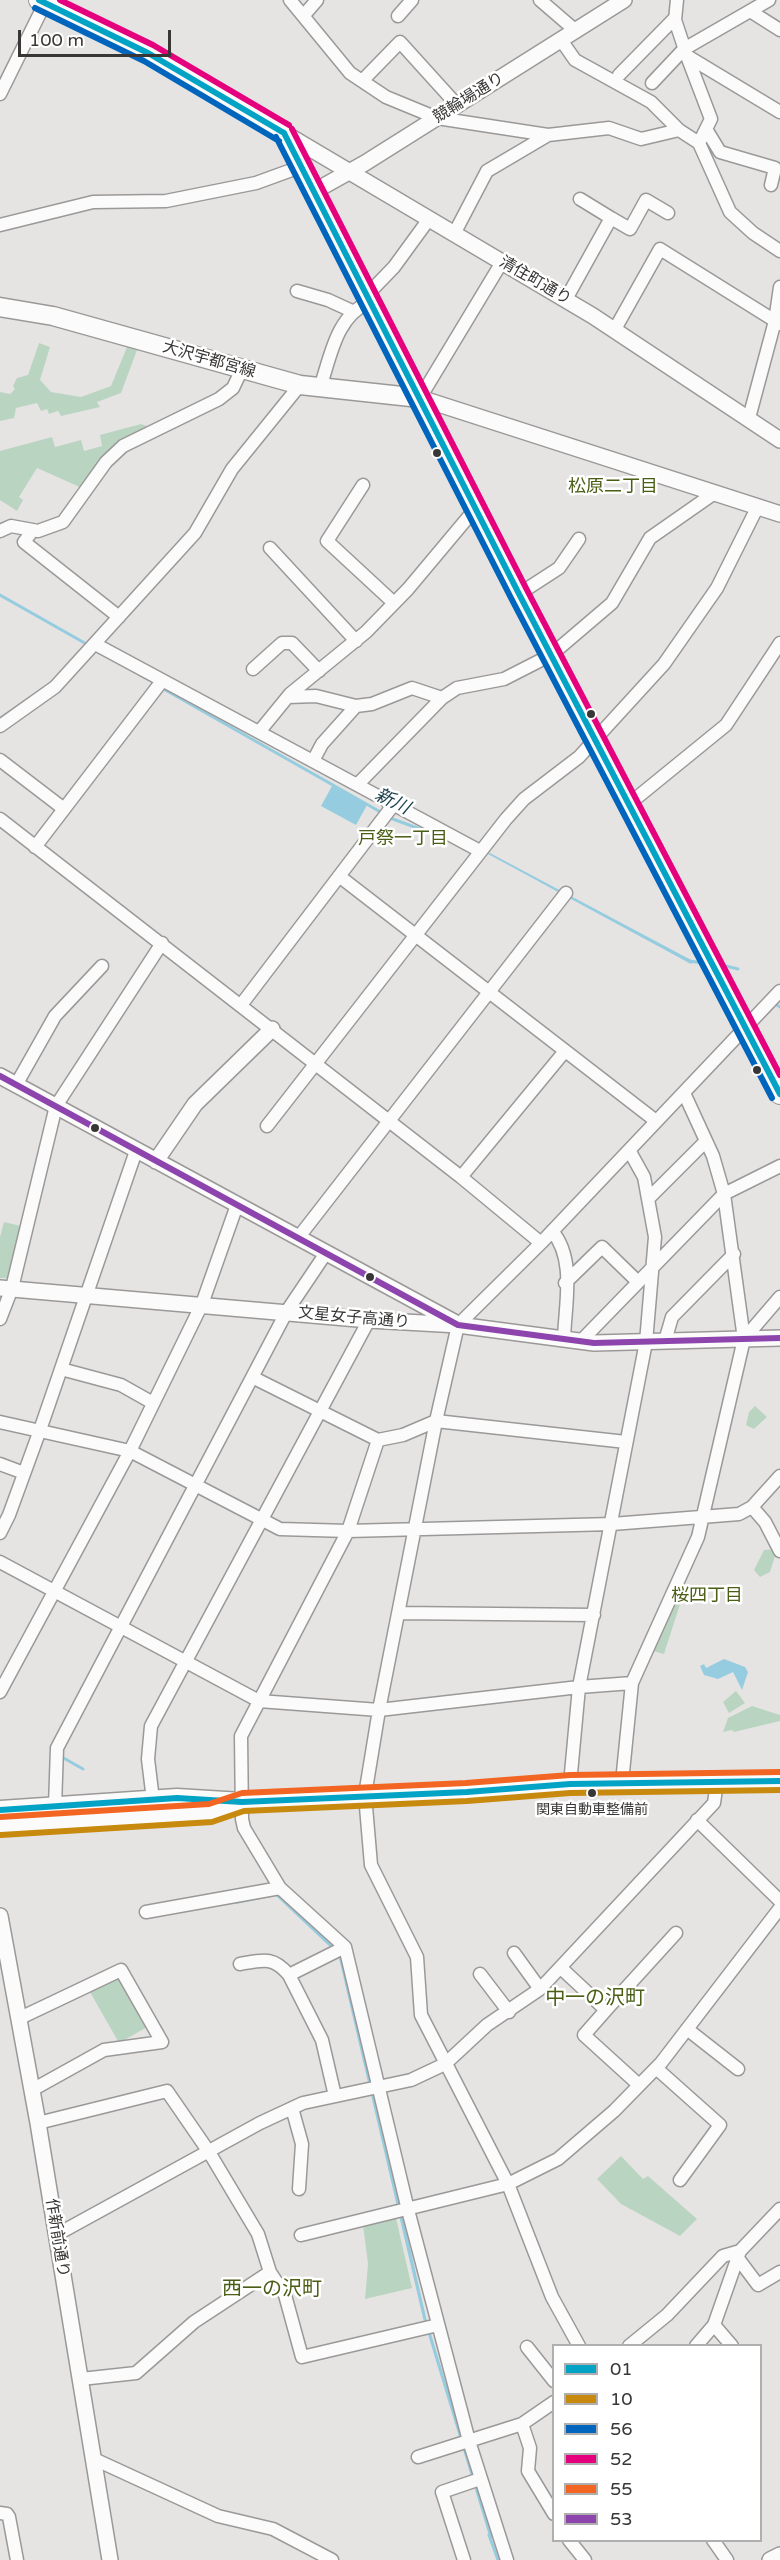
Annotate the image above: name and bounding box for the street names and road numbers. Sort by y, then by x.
street label: 競輪場通り [430,69,508,127]
street label: 清住町通り [496,253,574,309]
street label: 大沢宇都宮線 [160,338,258,382]
street label: 文星女子高通り [297,1304,411,1332]
street label: 作新前通り [41,2197,73,2279]

